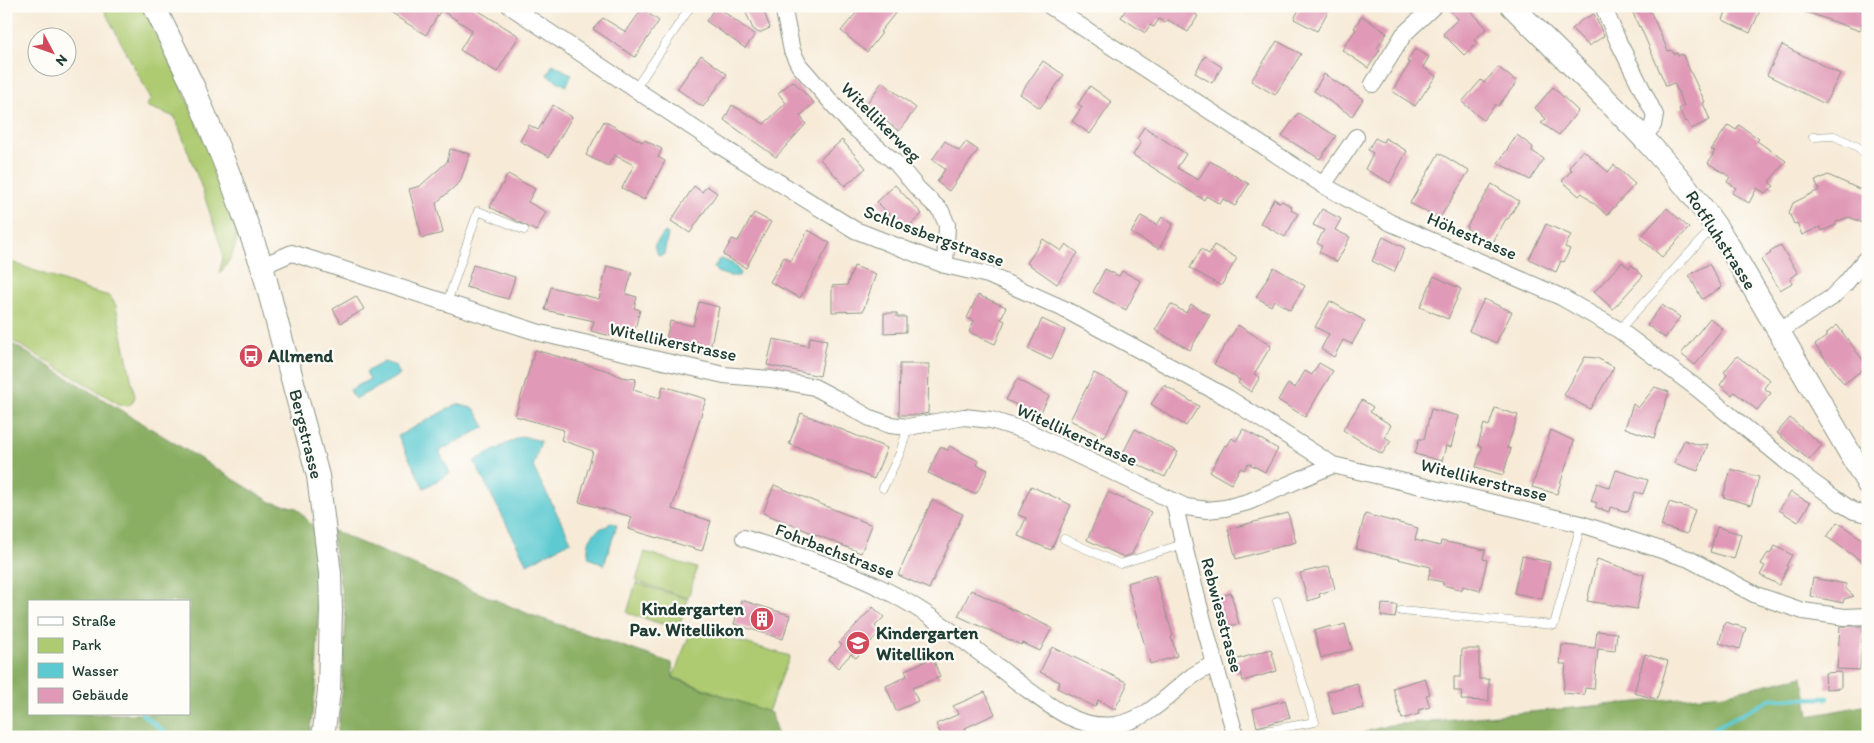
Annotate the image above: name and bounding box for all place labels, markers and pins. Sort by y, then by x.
bus stop icon: Allmend [238,343,264,369]
place label: Allmend [267,345,334,367]
place label: Kindergarten Pav. Witellikon [629,598,745,641]
building icon: Kindergarten Pav. Witellikon [749,606,775,632]
place label: Kindergarten Witellikon [876,622,979,665]
school or university icon: Kindergarten Witellikon [845,630,871,656]

